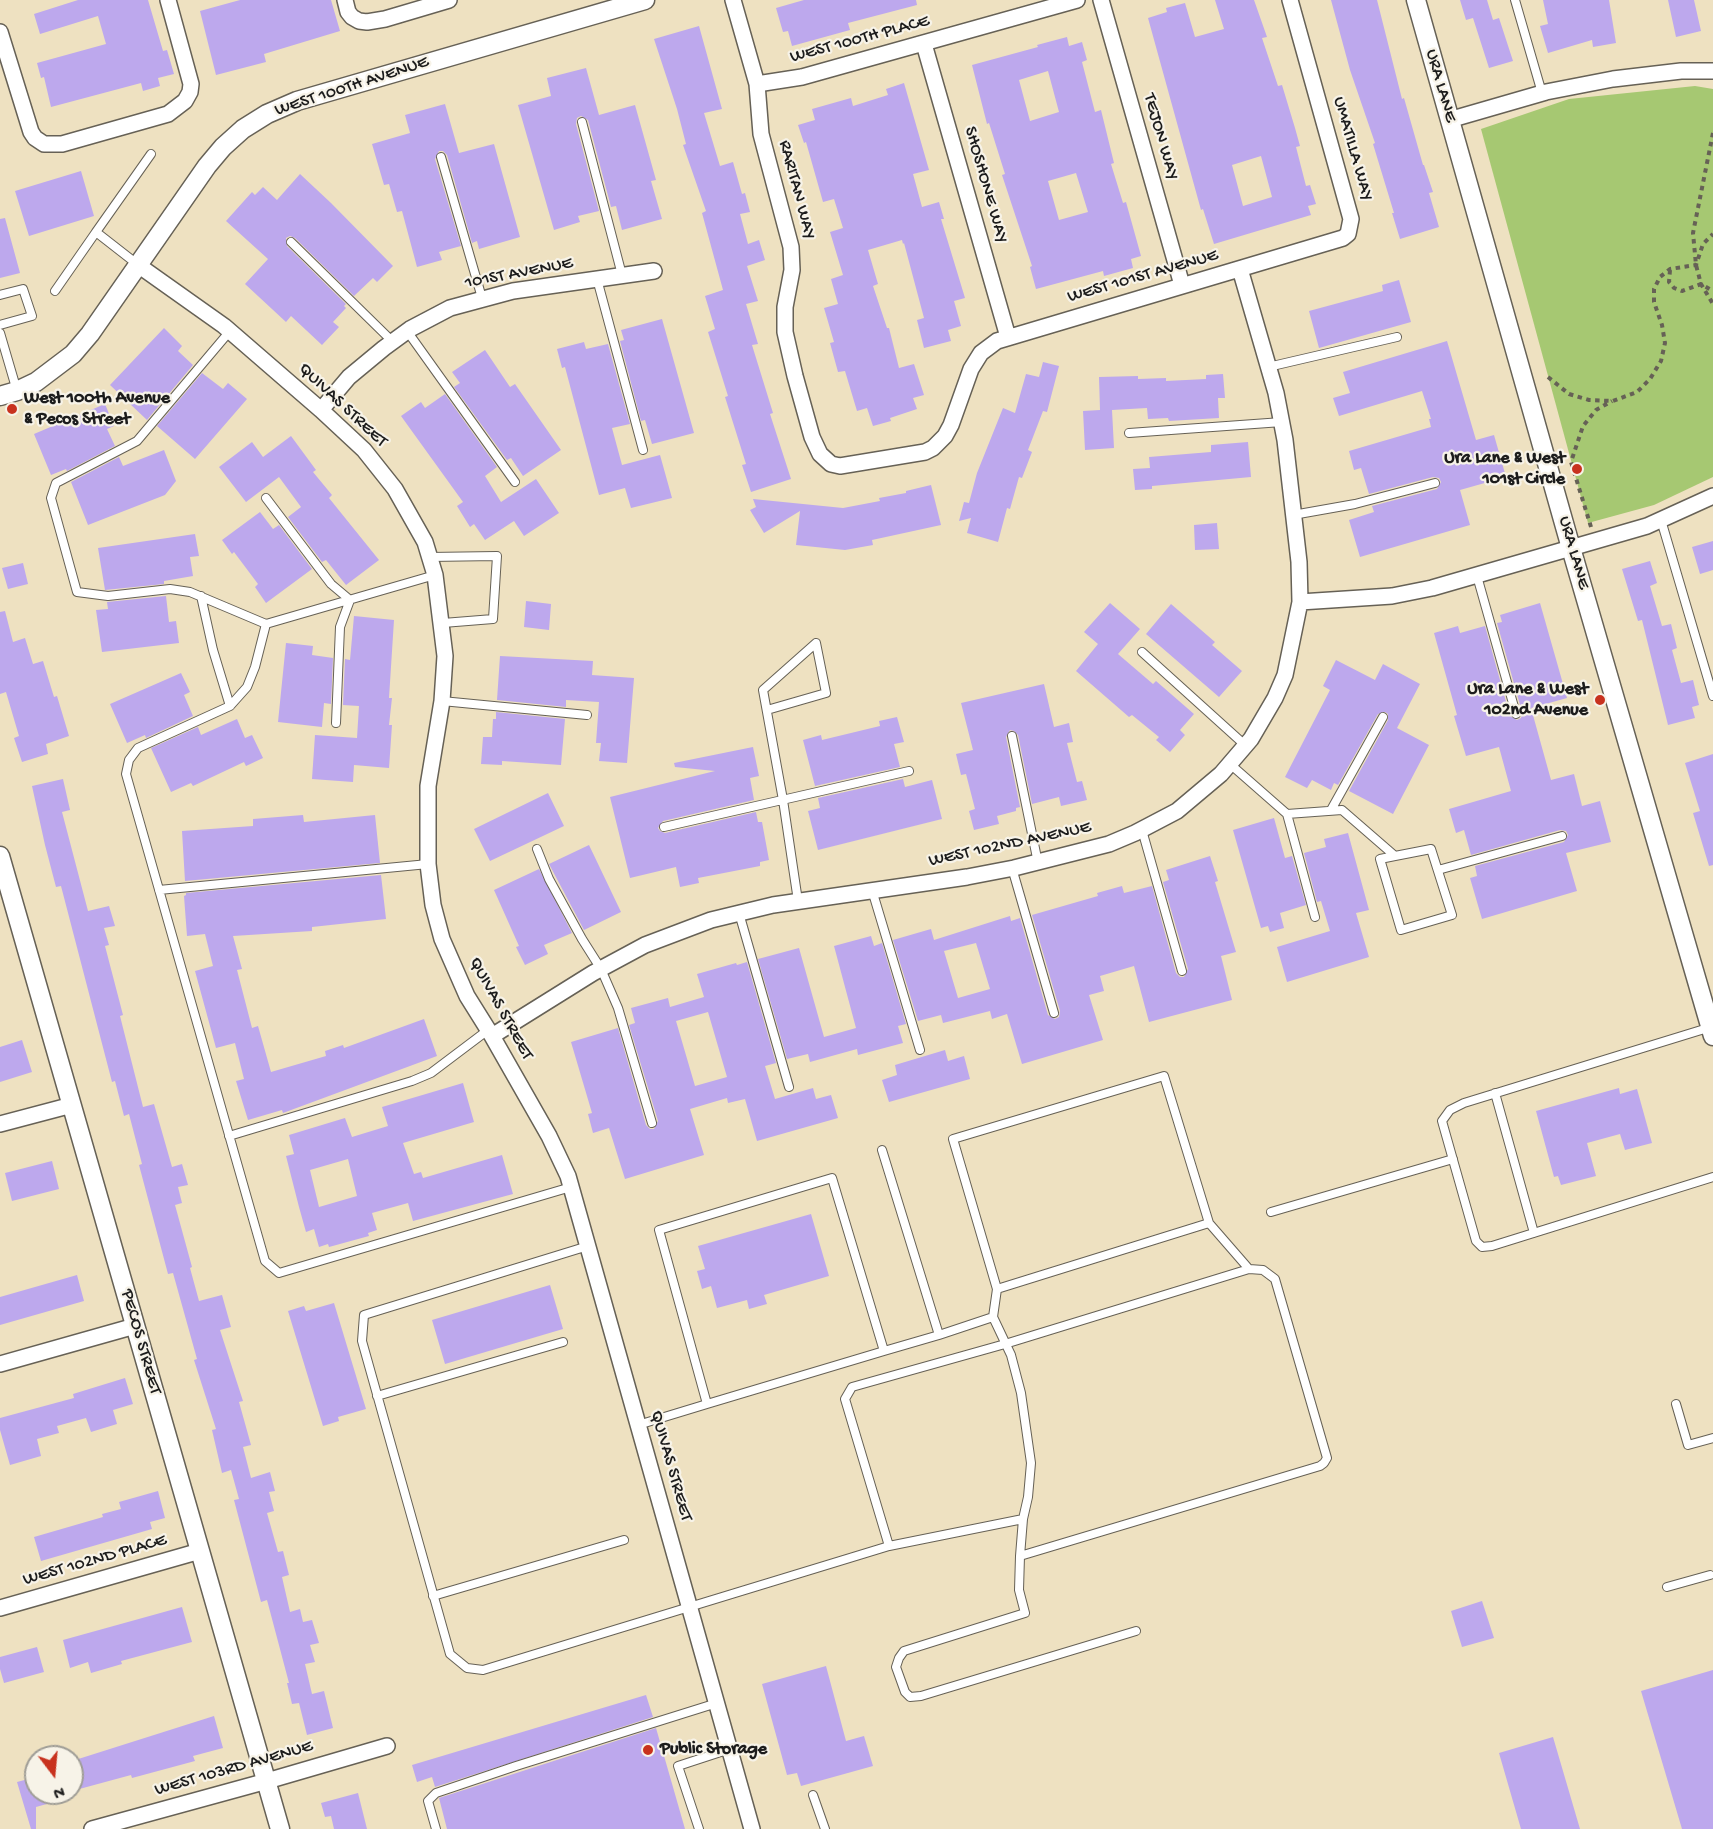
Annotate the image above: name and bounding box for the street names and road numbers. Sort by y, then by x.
street label: WEST 100TH PLACE [788,11,932,69]
street label: URA LANE [1419,47,1461,125]
street label: WEST 100TH AVENUE [272,52,432,122]
street label: TEJON WAY [1137,91,1183,183]
street label: UMATILLA WAY [1327,95,1377,203]
street label: SHOSHONE WAY [958,124,1012,246]
street label: RARITAN WAY [772,138,820,242]
street label: WEST 101ST AVENUE [1065,245,1221,309]
street label: 101ST AVENUE [463,253,575,295]
street label: QUIVAS STREET [293,359,391,453]
street label: URA LANE [1552,514,1594,592]
street label: WEST 102ND AVENUE [927,817,1093,873]
street label: QUIVAS STREET [463,954,537,1064]
street label: PECOS STREET [115,1287,165,1397]
street label: QUIVAS STREET [644,1408,696,1524]
street label: WEST 102ND PLACE [21,1530,169,1592]
street label: WEST 103RD AVENUE [152,1736,316,1802]

